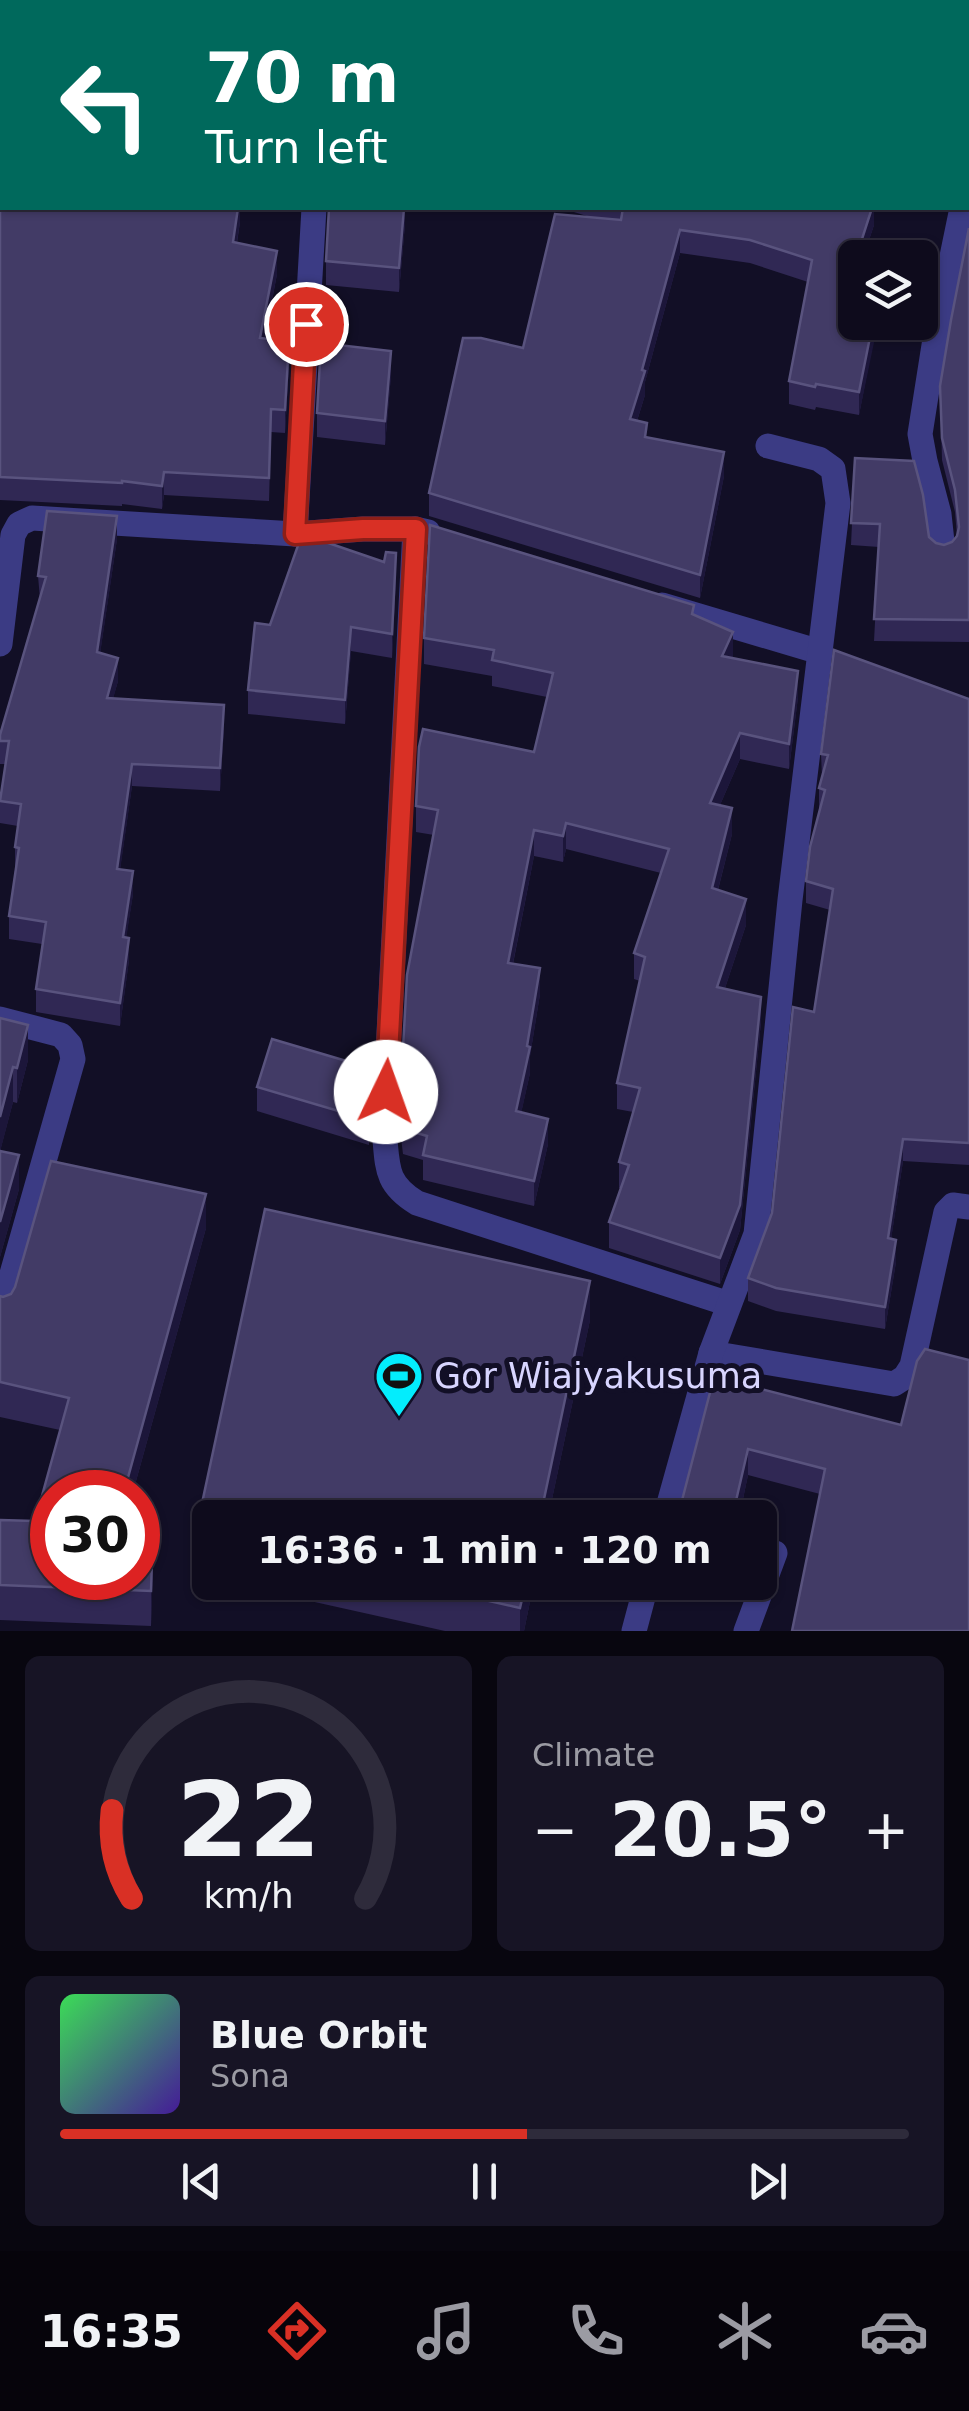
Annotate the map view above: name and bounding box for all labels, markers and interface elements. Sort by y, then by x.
text: 70 m [205,37,400,119]
icon: left [40,40,170,170]
text: Turn left [205,121,388,174]
map controls [838,240,938,340]
button: layers [838,240,938,340]
pin [264,282,349,367]
icon: arrive [279,297,334,352]
position arrow [334,1040,438,1144]
sports icon: Gor Wiajyakusuma [373,1350,425,1418]
place label: Gor Wiajyakusuma [434,1356,762,1396]
speed limit sign: 30 [30,1470,160,1600]
text: 16:36 · 1 min · 120 m [257,1528,712,1572]
text: Climate [532,1736,655,1774]
text: 22 [176,1759,321,1881]
text: 20.5° [609,1786,832,1874]
text: − [532,1798,578,1862]
text: + [863,1798,909,1862]
text: km/h [203,1875,294,1916]
text: Blue Orbit [210,2013,427,2057]
text: Sona [210,2057,290,2095]
icon: previous [174,2154,229,2209]
icon: pause [457,2154,512,2209]
icon: next [740,2154,795,2209]
icon: directions [262,2296,332,2366]
icon: music [411,2296,481,2366]
icon: phone [561,2296,631,2366]
icon: climate [710,2296,780,2366]
icon: car [859,2296,929,2366]
text: 16:35 [40,2305,183,2358]

